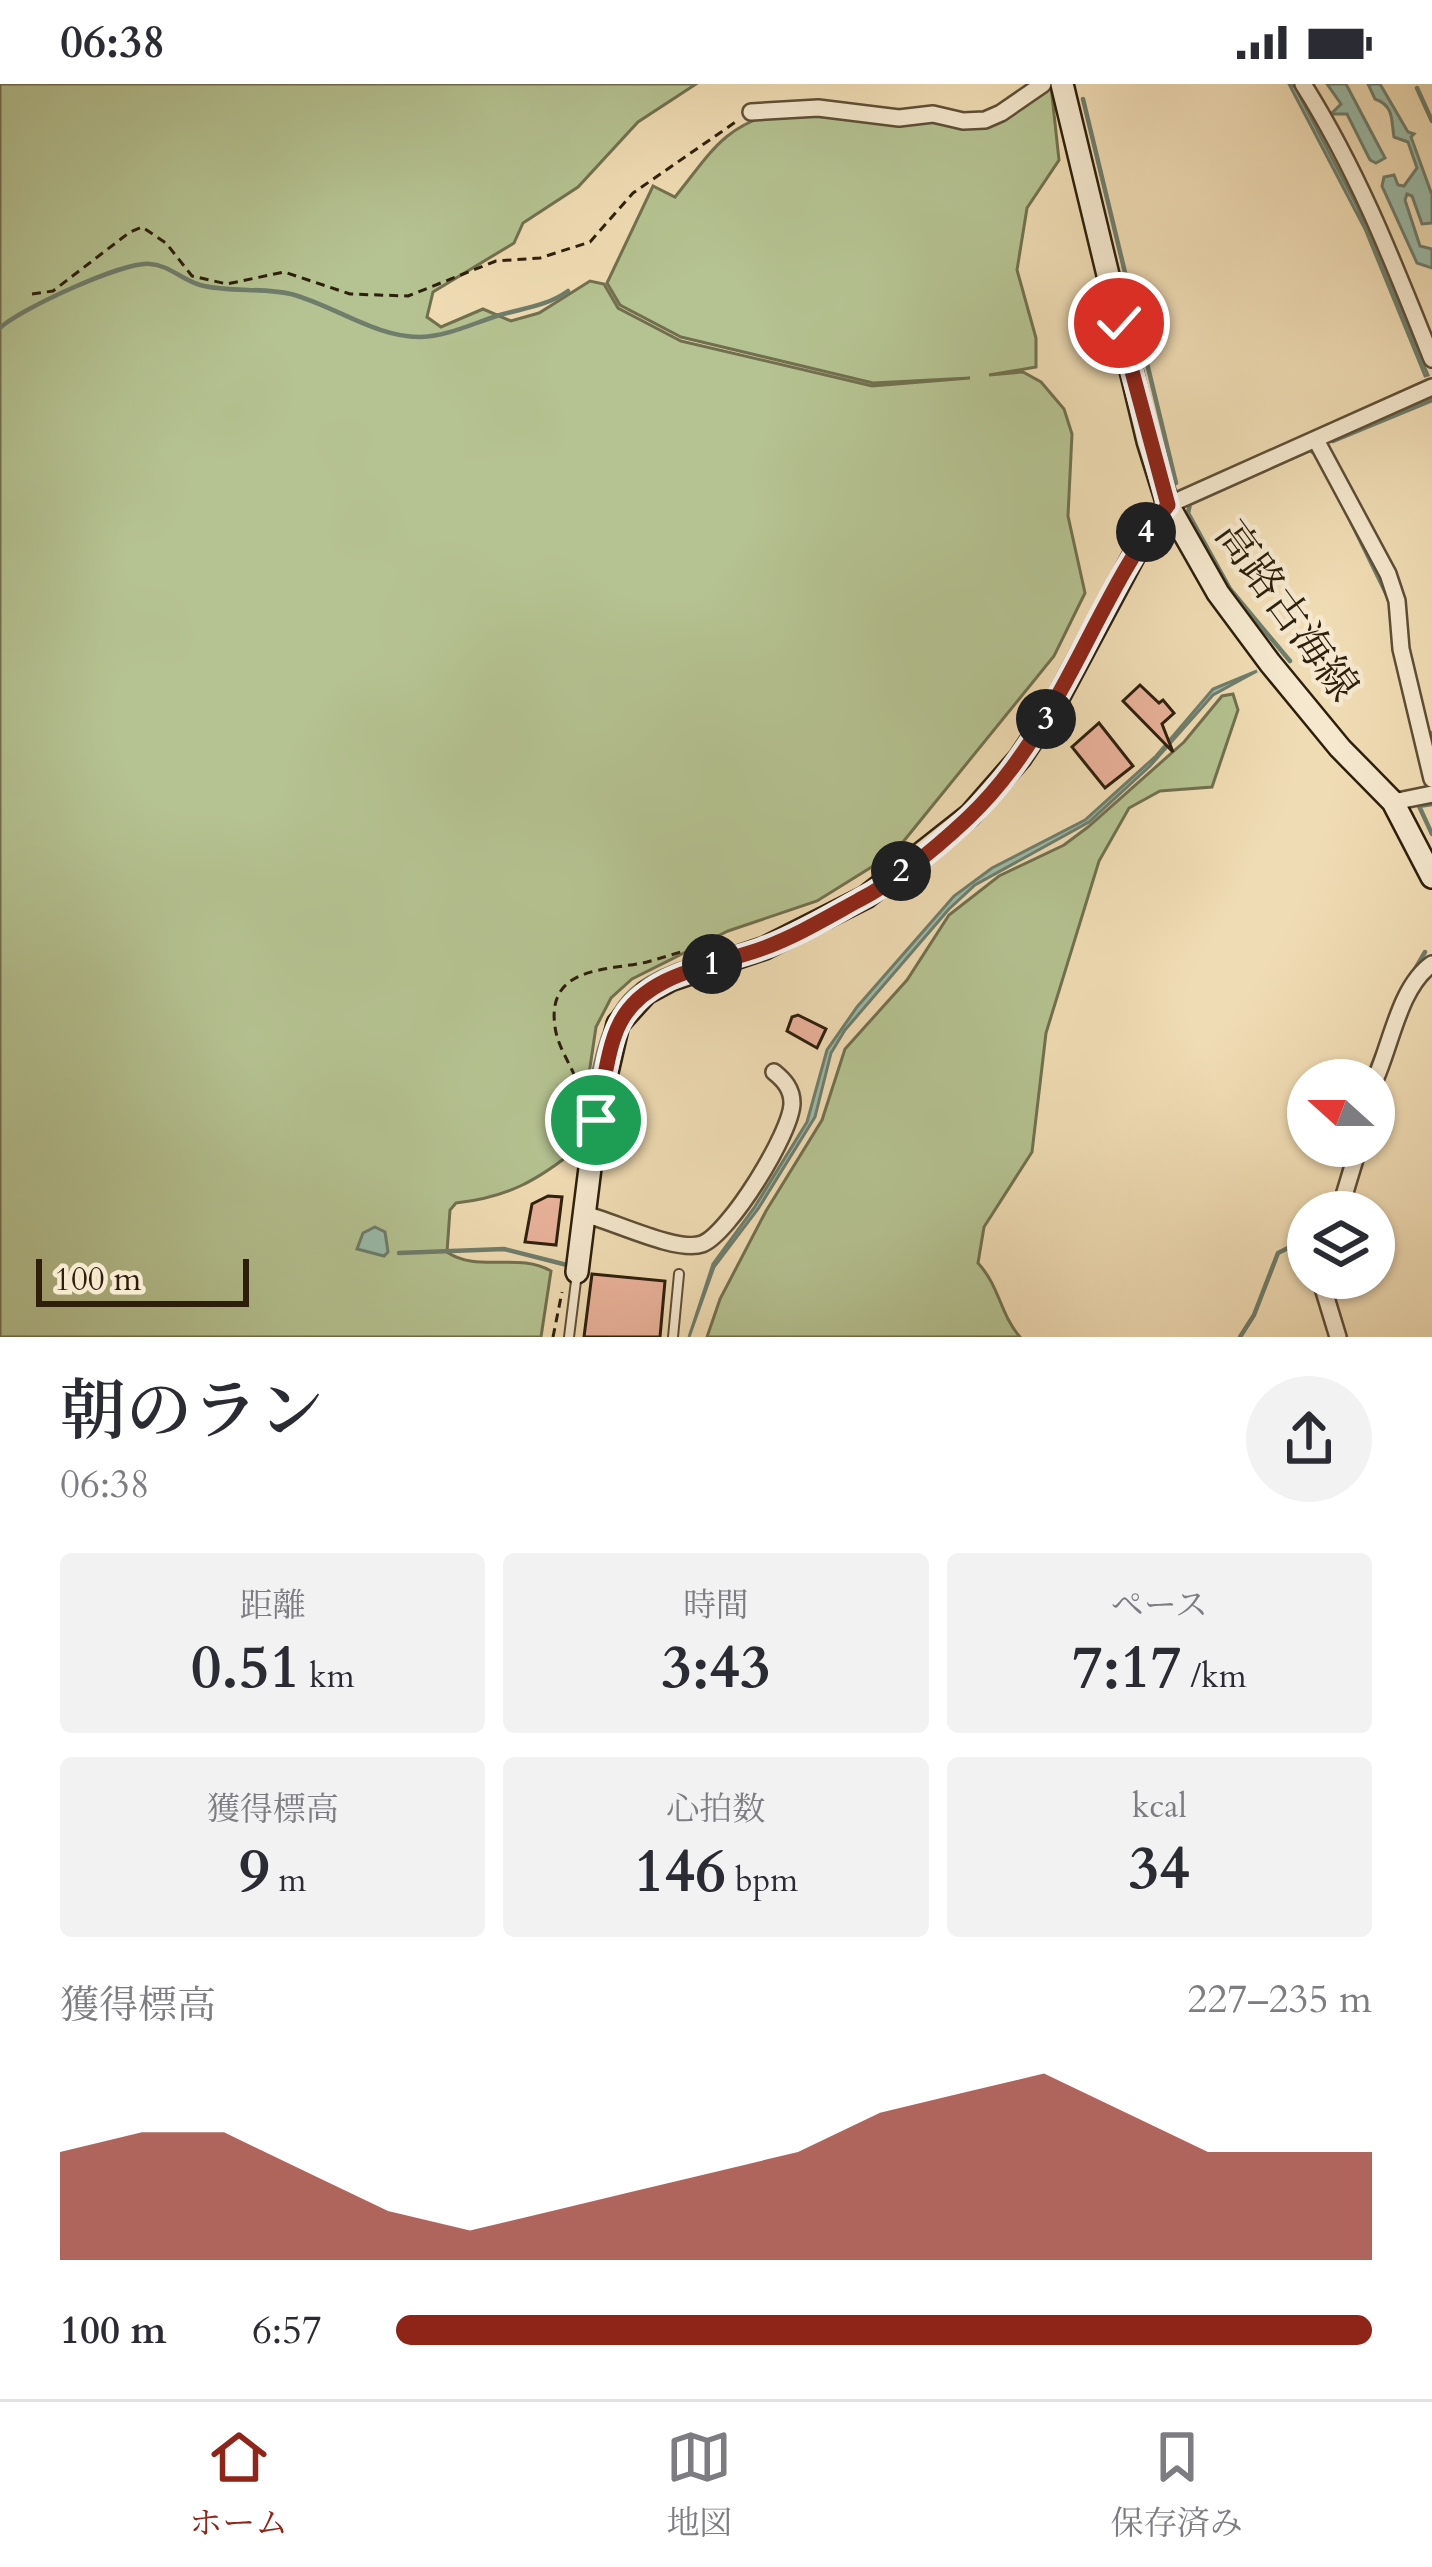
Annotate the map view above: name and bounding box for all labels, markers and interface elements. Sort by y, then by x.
text: 06:38 [60,12,165,73]
pin [1068,272,1170,374]
icon: check [1086,290,1152,356]
pin: 4 [1116,502,1176,562]
text: 4 [1138,509,1154,554]
street label: 高路古海線 [1202,509,1372,713]
pin: 3 [1016,689,1076,749]
text: 3 [1038,696,1054,741]
pin: 2 [871,841,931,901]
text: 2 [893,848,909,893]
pin: 1 [682,934,742,994]
text: 1 [704,941,720,986]
north arrow [1287,1059,1395,1167]
map controls [1287,1059,1395,1299]
pin [545,1069,647,1171]
icon: arrive [563,1087,629,1153]
button: layers [1287,1191,1395,1299]
scale bar [36,1253,249,1306]
text: 100 m [54,1257,141,1302]
text: 朝のラン [60,1368,324,1457]
button: share [1246,1376,1372,1502]
text: 06:38 [60,1458,150,1511]
text: 距離 [240,1583,306,1628]
text: 時間 [683,1583,749,1628]
text: ペース [1111,1583,1208,1628]
text: 0.51 [191,1628,300,1709]
text: 3:43 [661,1628,771,1709]
text: 7:17 [1072,1628,1182,1709]
text: km [300,1654,355,1699]
text: /km [1182,1654,1247,1699]
text: kcal [1132,1784,1187,1829]
text: 獲得標高 [207,1787,339,1832]
text: 心拍数 [666,1787,765,1832]
text: 34 [1129,1829,1190,1910]
text: 9 [239,1832,270,1913]
text: 146 [634,1832,726,1913]
text: m [270,1858,306,1903]
text: bpm [726,1858,798,1903]
text: 227–235 m [1187,1973,1372,2026]
text: 獲得標高 [60,1979,216,2032]
text: 100 m [60,2304,166,2357]
text: 6:57 [252,2304,322,2357]
tab: ホーム [189,2424,288,2546]
tab: 地図 [666,2424,732,2546]
tab: 保存済み [1111,2424,1243,2546]

